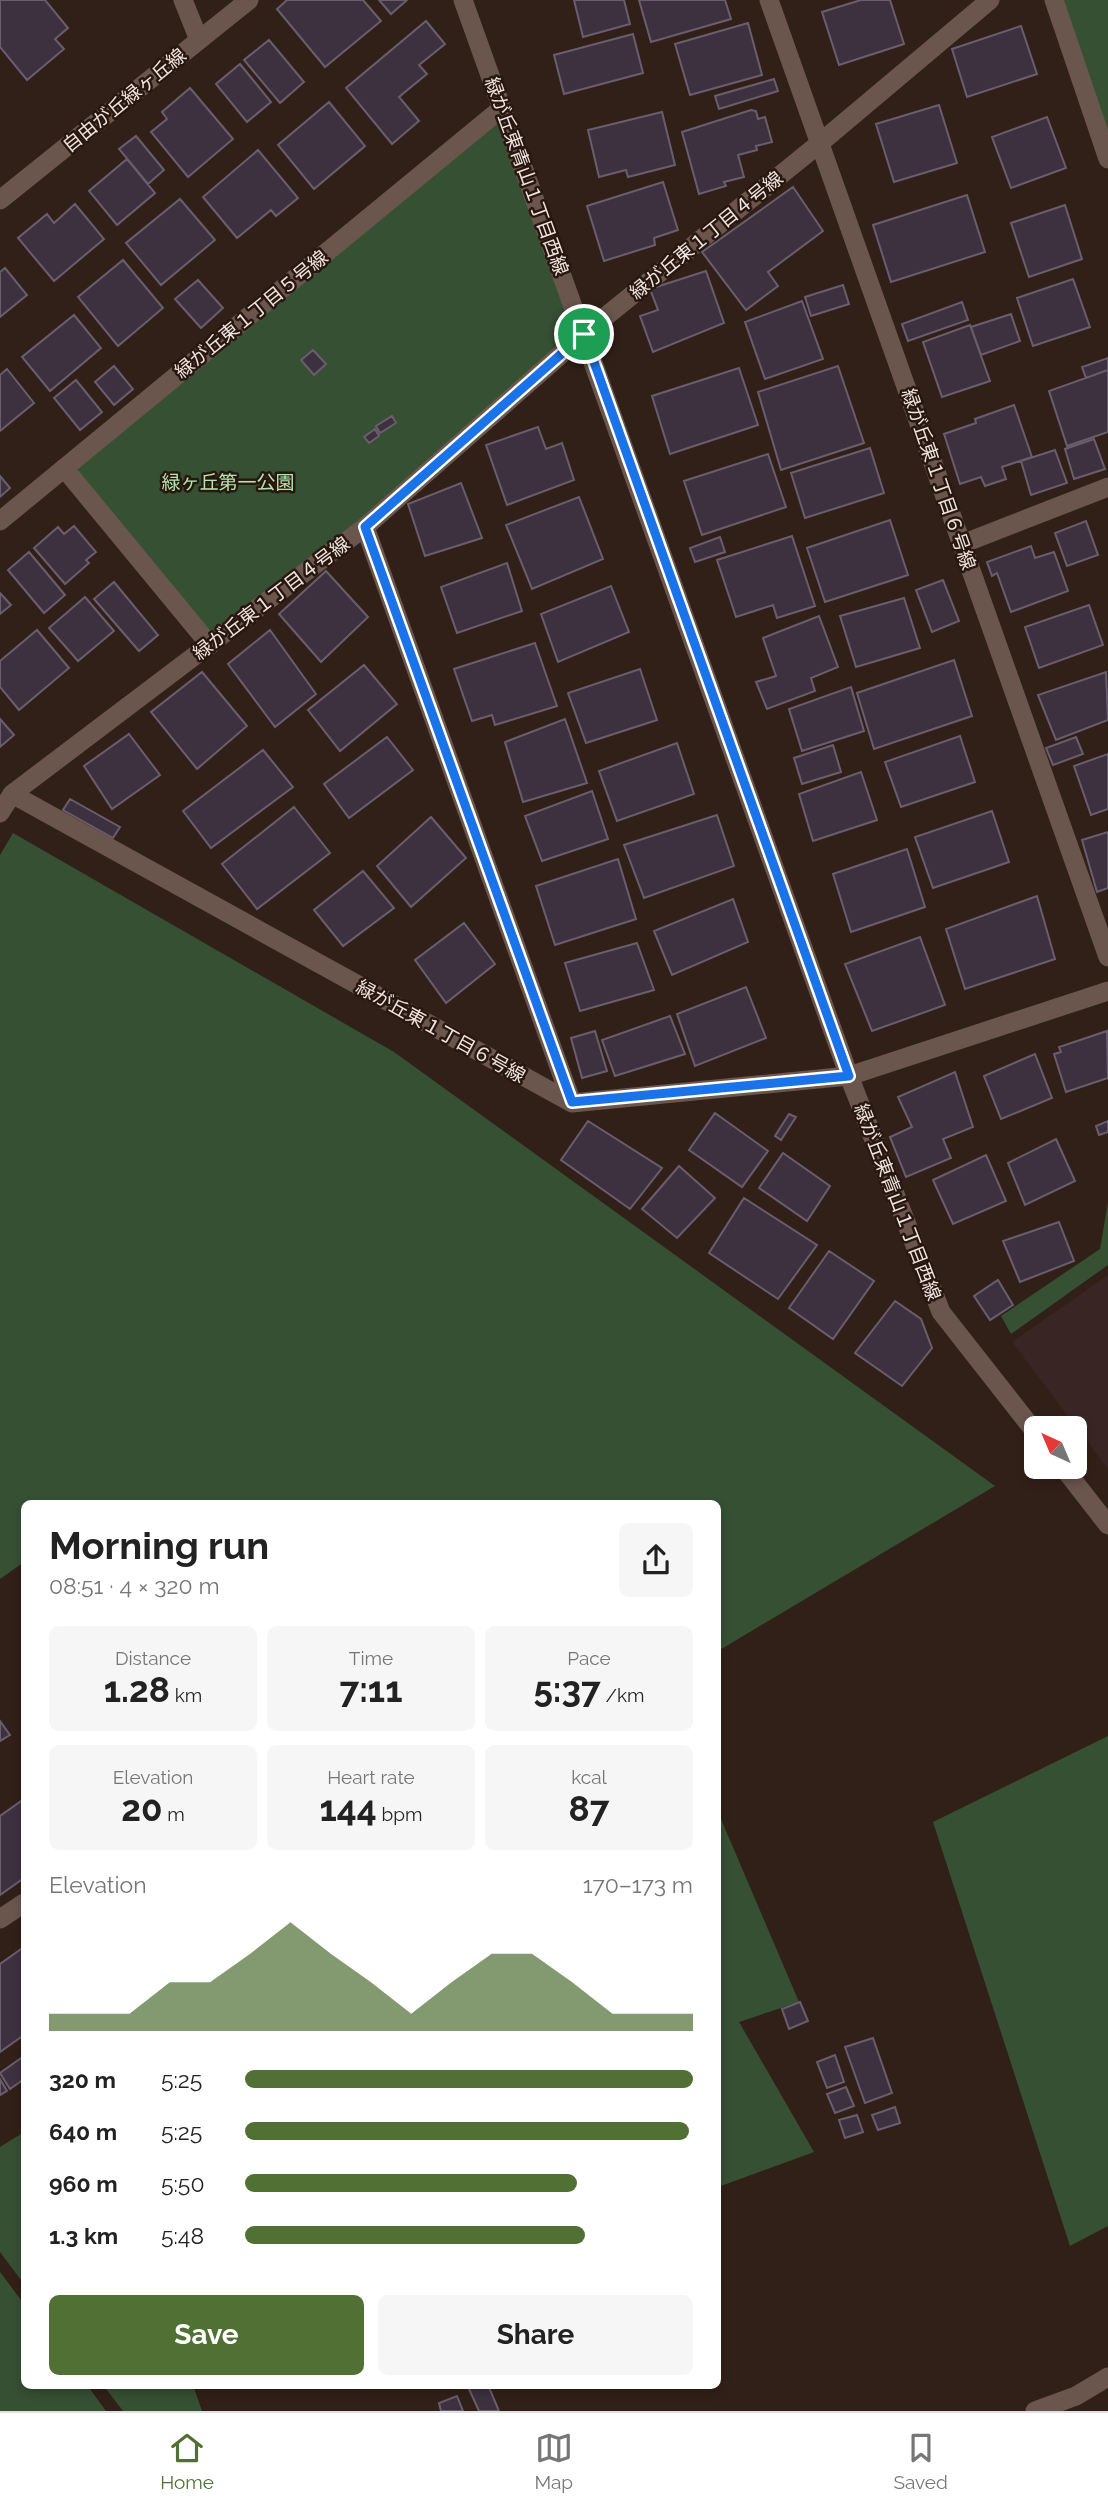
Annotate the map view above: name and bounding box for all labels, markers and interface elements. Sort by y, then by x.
street label: 自由が丘緑ヶ丘線 [58,44,190,156]
street label: 緑が丘東青山１丁目西線 [481,74,573,278]
street label: 緑が丘東１丁目４号線 [625,167,787,303]
street label: 緑が丘東１丁目５号線 [170,246,332,382]
pin [554,304,614,364]
icon: arrive [565,315,603,353]
street label: 緑が丘東１丁目６号線 [898,386,980,572]
park label: 緑ヶ丘第一公園 [161,471,295,493]
street label: 緑が丘東１丁目４号線 [189,532,353,664]
street label: 緑が丘東１丁目６号線 [353,975,529,1087]
street label: 緑が丘東青山１丁目西線 [850,1100,946,1304]
north arrow [1024,1416,1087,1479]
map controls [1024,1416,1087,1479]
text: Morning run [49,1523,269,1568]
button: share [619,1523,693,1597]
text: 08:51 · 4 × 320 m [49,1572,220,1599]
text: Distance [115,1647,191,1669]
text: Time [349,1647,393,1669]
text: Pace [567,1647,611,1669]
text: 1.28 [104,1669,170,1710]
text: 7:11 [340,1669,402,1710]
text: 5:37 [533,1669,601,1710]
text: km [170,1684,202,1706]
text: /km [601,1684,645,1706]
text: Elevation [113,1766,193,1788]
text: Heart rate [327,1766,415,1788]
text: kcal [571,1766,607,1788]
text: 20 [121,1788,162,1829]
text: 144 [319,1788,377,1829]
text: 87 [569,1788,609,1829]
text: m [162,1803,185,1825]
text: bpm [377,1803,423,1825]
text: Elevation [49,1871,147,1898]
text: 170–173 m [583,1871,693,1898]
text: 320 m [49,2066,116,2093]
text: 5:25 [161,2066,202,2093]
text: 640 m [49,2118,117,2145]
text: 5:25 [161,2118,202,2145]
text: 960 m [49,2170,118,2197]
text: 5:50 [161,2170,204,2197]
text: 1.3 km [49,2222,118,2249]
text: 5:48 [161,2222,204,2249]
button: Save [49,2295,364,2375]
button: Share [378,2295,693,2375]
tab: Home [160,2429,214,2493]
tab: Map [534,2429,573,2493]
tab: Saved [893,2429,948,2493]

